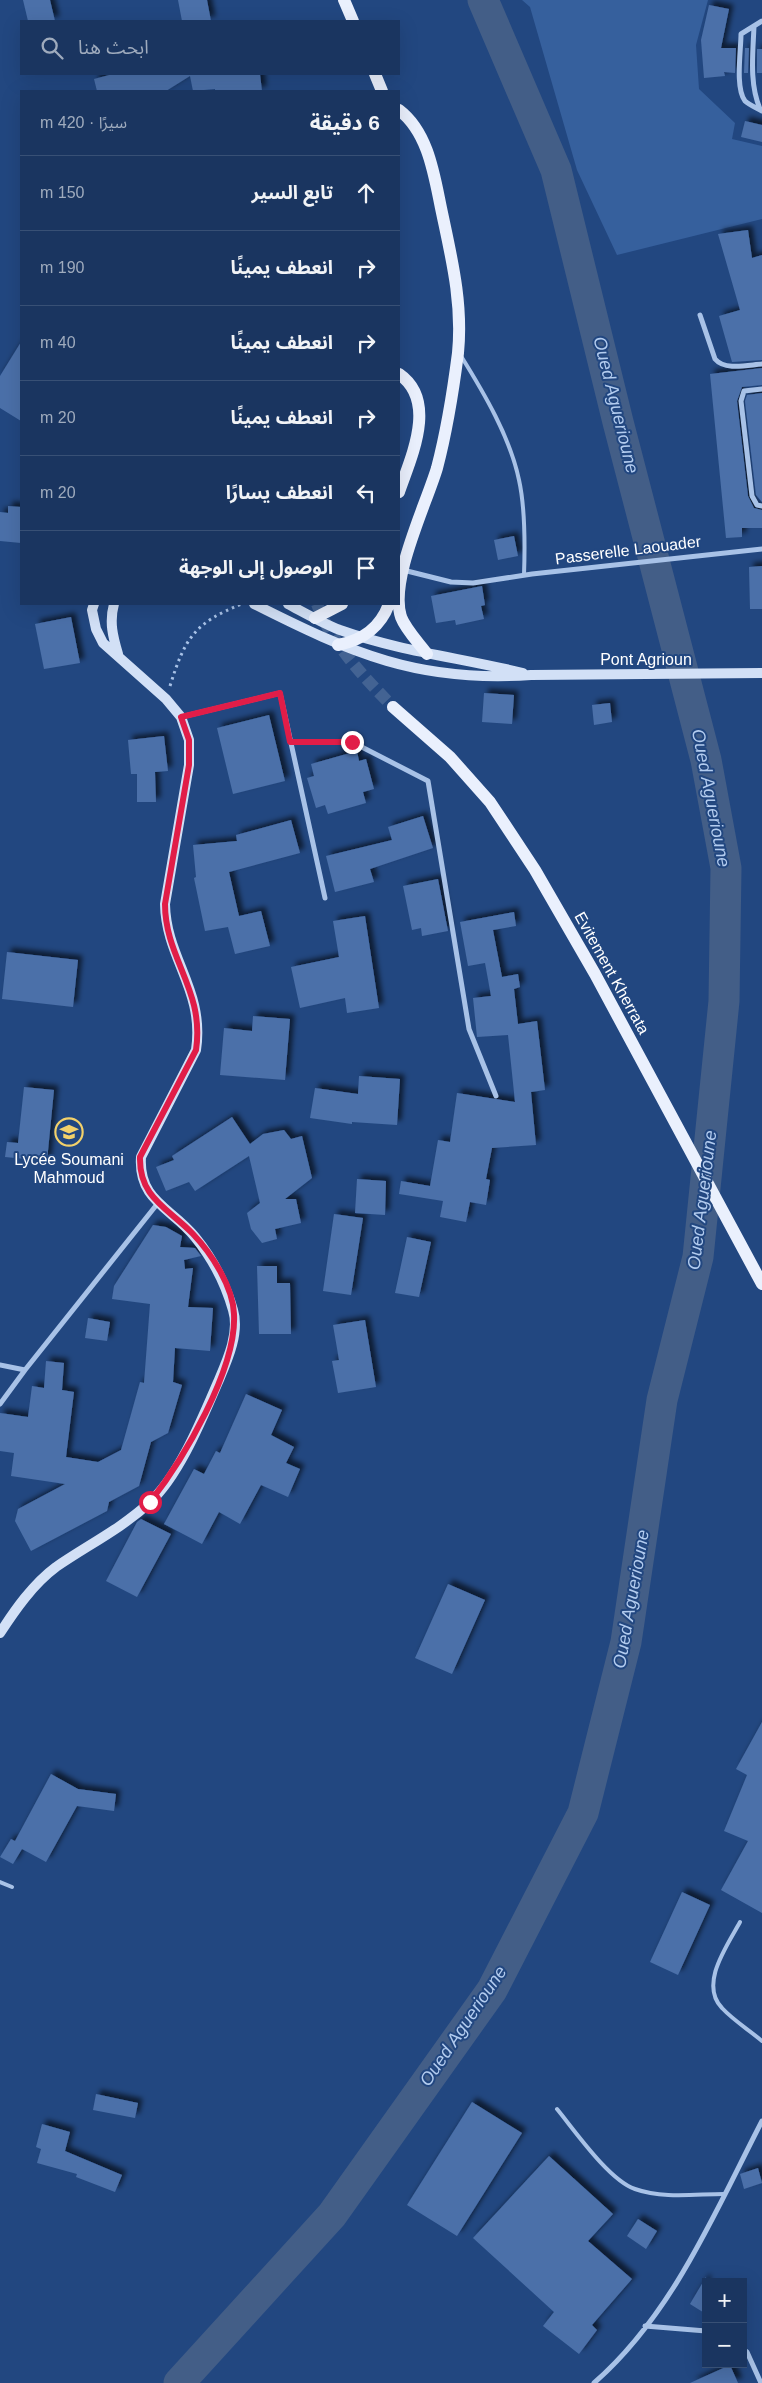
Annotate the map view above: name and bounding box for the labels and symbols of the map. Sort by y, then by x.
water label: Oued Aguerioune [589,334,643,476]
street label: Passerelle Laouader [554,533,703,567]
street label: Pont Agrioun [600,651,692,668]
water label: Oued Aguerioune [688,727,734,869]
route end [341,731,364,754]
street label: Evitement Kherrata [571,909,653,1037]
school or university icon: Lycée Soumani Mahmoud [54,1117,84,1147]
water label: Oued Aguerioune [684,1129,720,1271]
place label: Lycée Soumani Mahmoud [14,1151,124,1186]
route start [139,1491,162,1514]
water label: Oued Aguerioune [609,1528,653,1670]
water label: Oued Aguerioune [415,1962,511,2090]

